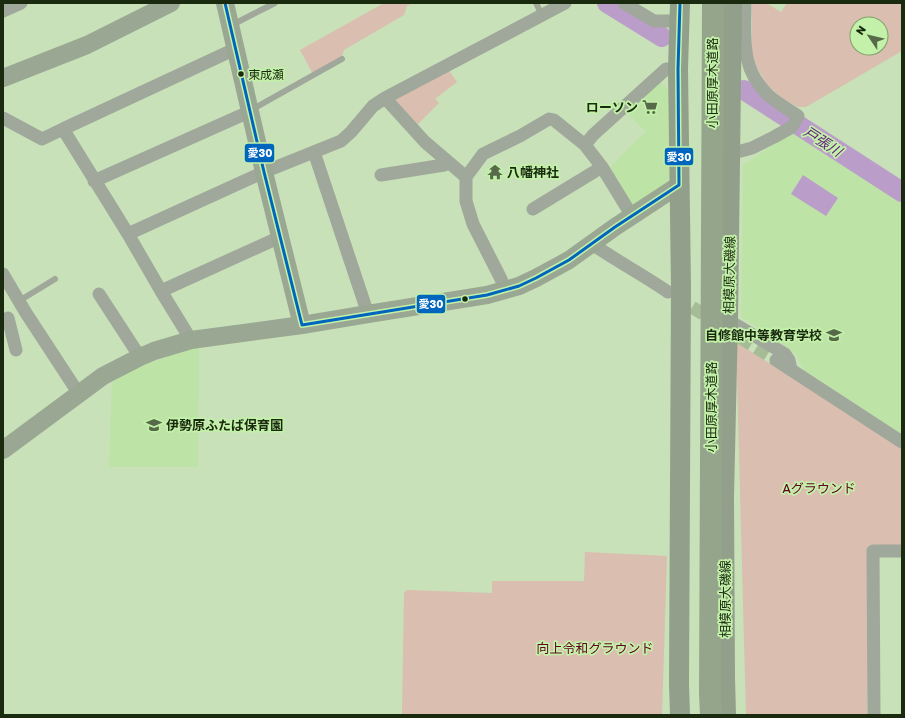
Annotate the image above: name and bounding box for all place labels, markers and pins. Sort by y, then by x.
place label: 東成瀬 [248,67,284,82]
marker: 東成瀬 [236,69,246,79]
supermarket icon: ローソン [641,98,659,116]
place label: ローソン [586,99,638,115]
temple icon: 八幡神社 [486,163,504,181]
place label: 八幡神社 [507,164,559,180]
unlabelled marker [460,294,470,304]
school or university icon: 自修館中等教育学校 [825,326,843,344]
place label: 自修館中等教育学校 [705,327,822,343]
school or university icon: 伊勢原ふたば保育園 [145,416,163,434]
place label: 伊勢原ふたば保育園 [166,417,283,433]

